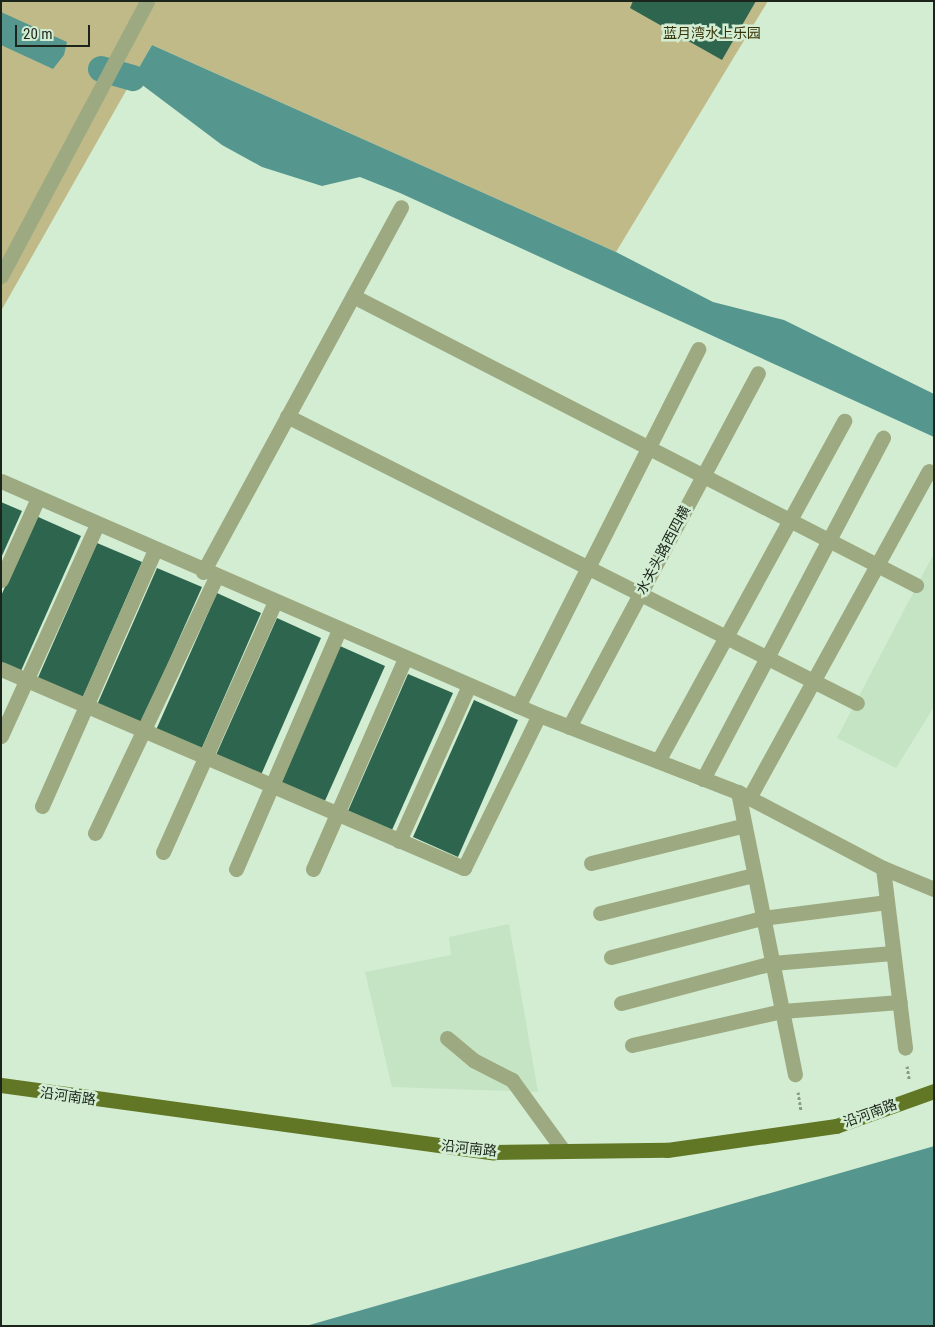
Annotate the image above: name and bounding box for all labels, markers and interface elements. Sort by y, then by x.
scale bar [18,15,92,47]
text: 20 m [23,25,53,43]
park label: 蓝月湾水上乐园 [663,25,761,41]
street label: 水关头路西四横 [633,503,693,597]
street label: 沿河南路 [39,1084,97,1108]
street label: 沿河南路 [841,1096,899,1130]
street label: 沿河南路 [440,1137,498,1159]

